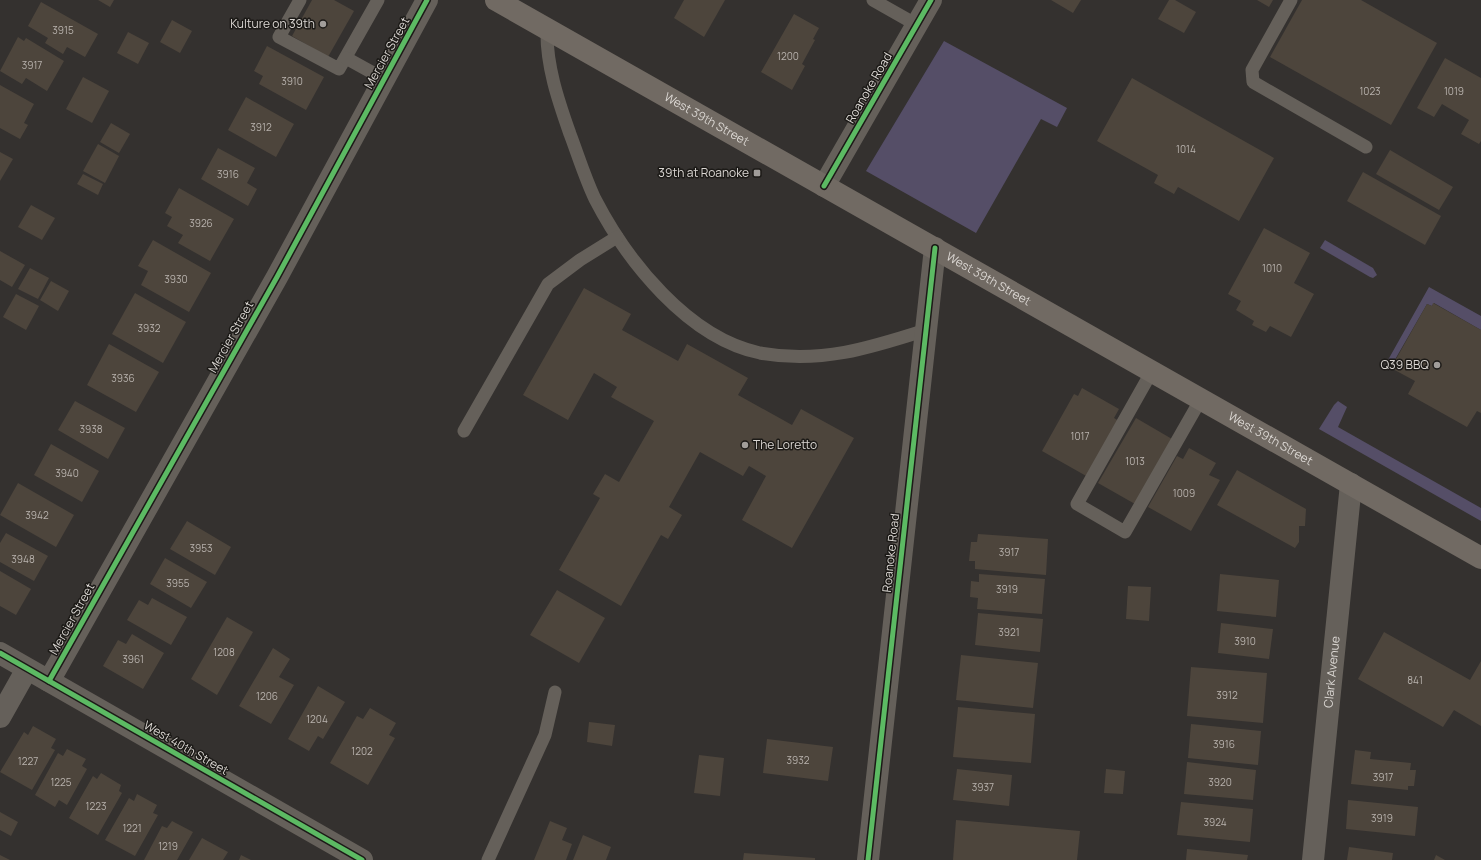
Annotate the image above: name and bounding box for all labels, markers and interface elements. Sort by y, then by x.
street label: Mercier Street [360,14,413,92]
place label: Kulture on 39th [230,15,315,32]
marker: Kulture on 39th [318,19,328,29]
house number: 3915 [52,23,74,37]
house number: 1200 [777,49,799,63]
street label: Roanoke Road [841,49,896,126]
house number: 3917 [22,58,42,72]
house number: 3910 [281,74,303,88]
house number: 1023 [1359,84,1381,98]
house number: 1019 [1444,84,1464,98]
street label: West 39th Street [661,88,752,150]
house number: 3912 [250,120,272,134]
house number: 1014 [1176,142,1196,156]
place label: 39th at Roanoke [658,164,749,181]
house number: 3916 [217,167,239,181]
marker: 39th at Roanoke [752,168,762,178]
house number: 3926 [189,216,213,230]
street label: West 39th Street [943,248,1034,309]
house number: 1010 [1262,261,1282,275]
house number: 3930 [164,272,188,286]
street label: Mercier Street [204,298,257,376]
house number: 3932 [138,321,161,335]
place label: Q39 BBQ [1380,356,1429,373]
marker: Q39 BBQ [1432,360,1442,370]
house number: 3936 [111,371,135,385]
street label: West 39th Street [1225,407,1316,469]
house number: 3938 [79,422,103,436]
house number: 1017 [1071,429,1089,443]
place label: The Loretto [753,436,817,453]
marker: The Loretto [740,440,750,450]
house number: 1013 [1125,454,1145,468]
house number: 3940 [55,466,79,480]
house number: 1009 [1173,486,1195,500]
house number: 3942 [25,508,49,522]
street label: Roanoke Road [878,513,903,593]
house number: 3953 [189,541,213,555]
house number: 3917 [999,545,1019,559]
house number: 3948 [11,552,35,566]
house number: 3955 [166,576,190,590]
street label: Mercier Street [45,580,98,658]
house number: 3919 [996,582,1018,596]
house number: 3921 [998,625,1020,639]
house number: 3910 [1234,634,1256,648]
street label: Clark Avenue [1319,635,1344,709]
house number: 1208 [213,645,235,659]
house number: 3961 [122,652,144,666]
house number: 841 [1407,673,1423,687]
house number: 3912 [1216,688,1238,702]
house number: 1206 [256,689,278,703]
house number: 1204 [306,712,328,726]
street label: West 40th Street [141,716,232,779]
house number: 3916 [1213,737,1235,751]
house number: 1202 [351,744,373,758]
house number: 3932 [787,753,810,767]
house number: 1227 [18,754,38,768]
house number: 3917 [1373,770,1393,784]
house number: 1225 [50,775,72,789]
house number: 3920 [1208,775,1232,789]
house number: 3937 [972,780,994,794]
house number: 1223 [86,799,106,813]
house number: 3919 [1371,811,1393,825]
house number: 3924 [1203,815,1227,829]
house number: 1221 [122,821,142,835]
house number: 1219 [158,839,178,853]

